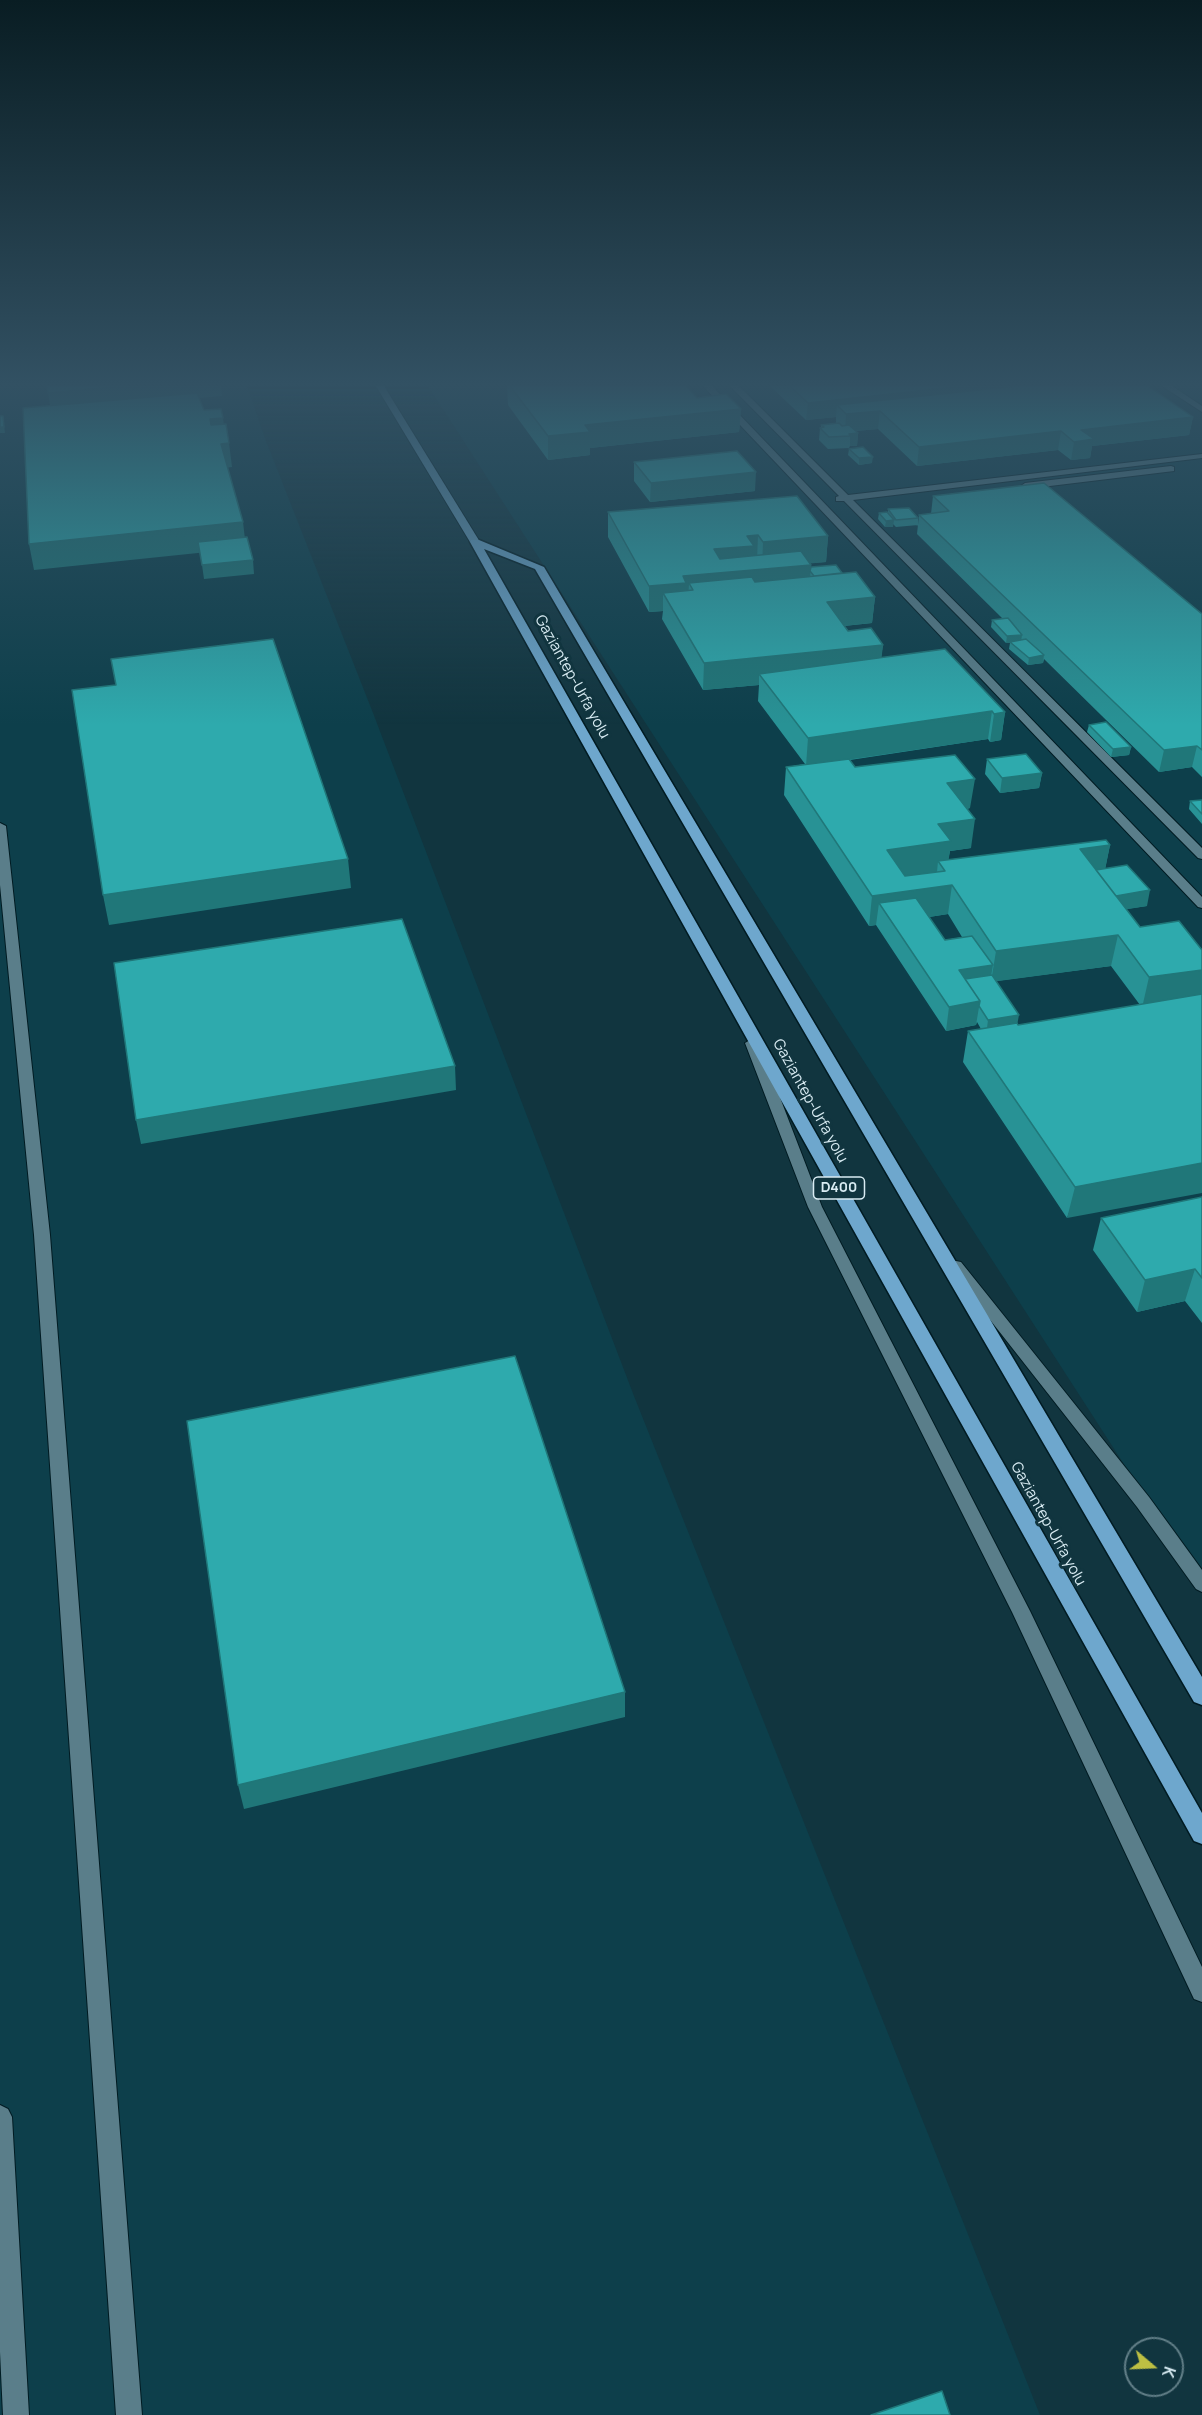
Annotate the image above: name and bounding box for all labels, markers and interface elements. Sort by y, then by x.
street label: Gaziantep-Urfa yolu [531,612,613,742]
street label: Gaziantep-Urfa yolu [769,1036,851,1166]
road number: D400 [814,1177,864,1199]
street label: Gaziantep-Urfa yolu [1007,1459,1089,1589]
north arrow [1124,2337,1184,2397]
text: K [1157,2364,1181,2381]

